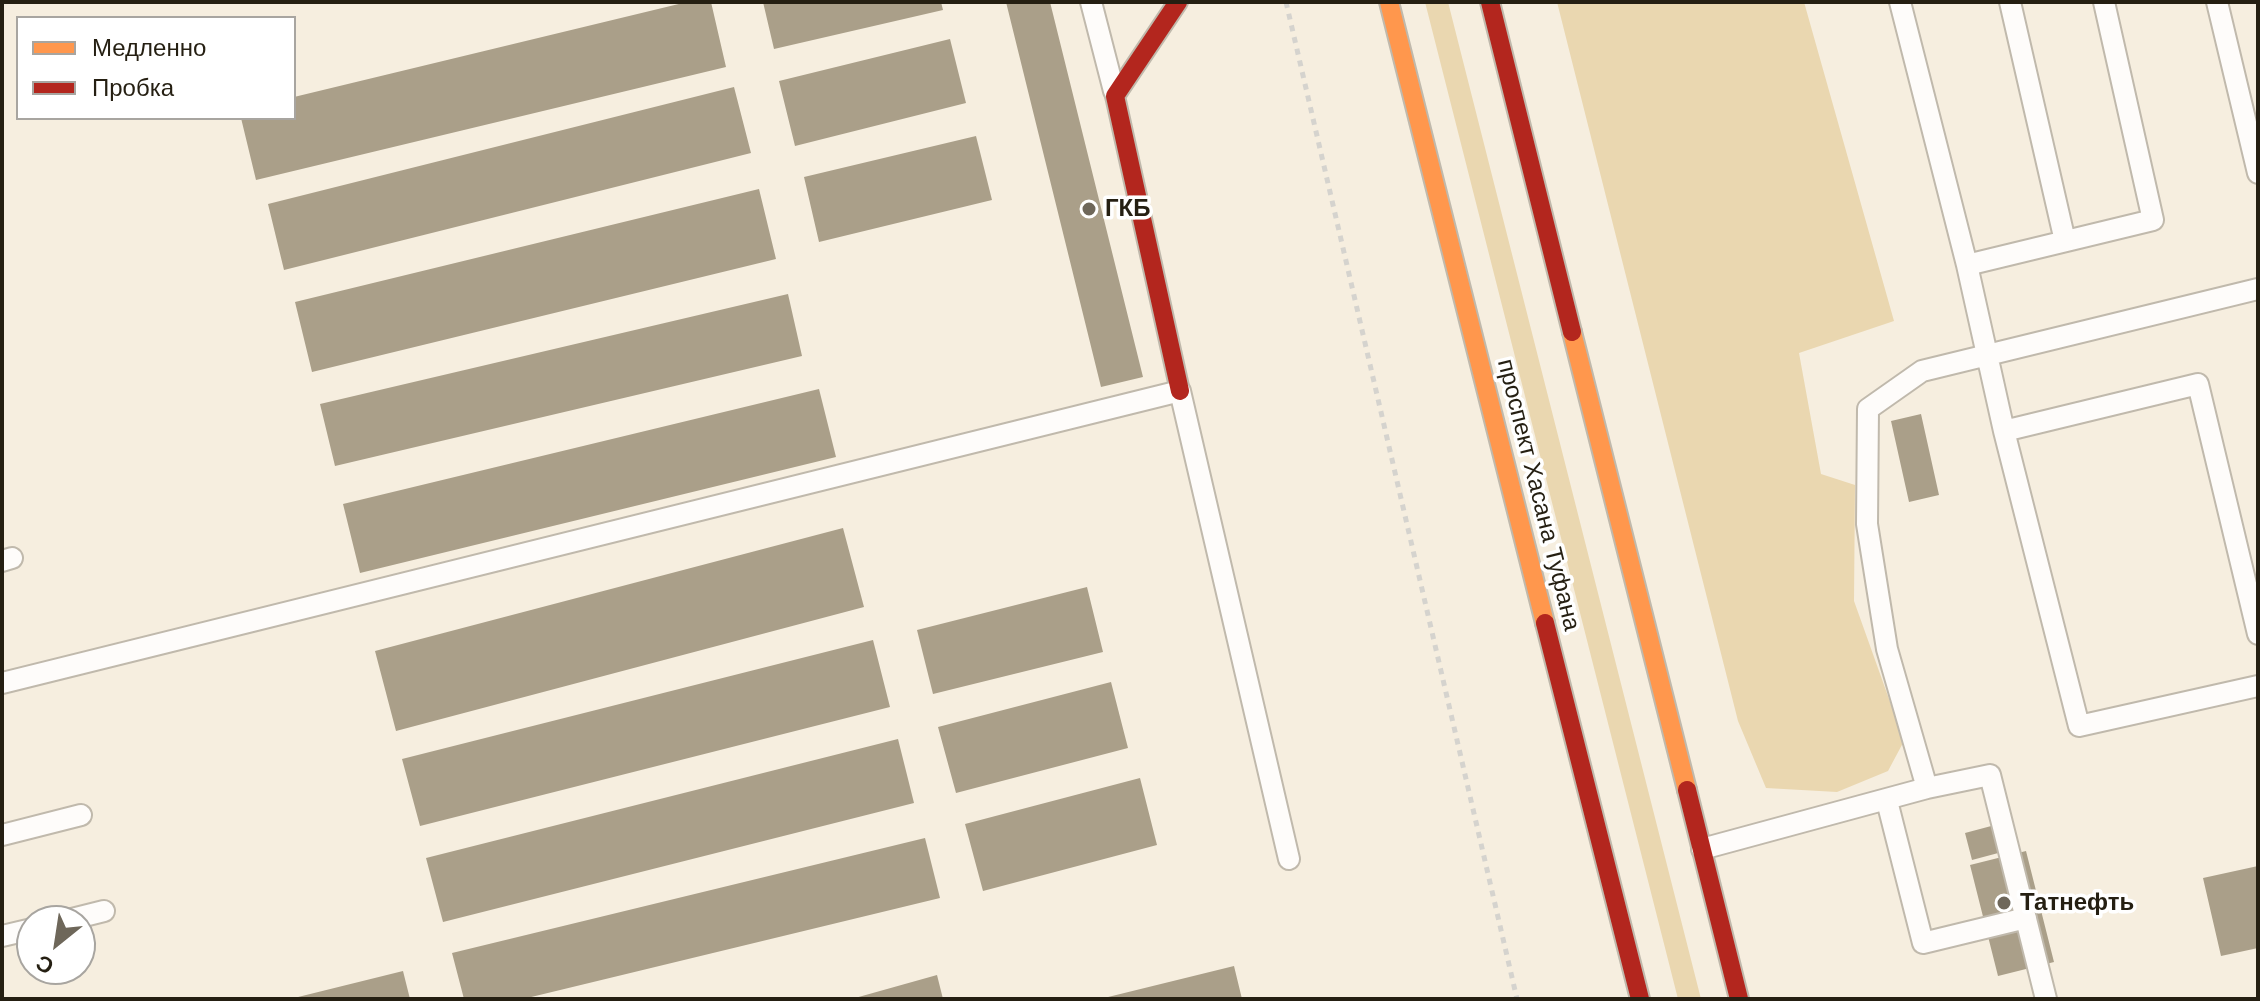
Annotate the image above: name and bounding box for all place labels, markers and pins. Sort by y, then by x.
place label: ГКБ [1105,195,1151,223]
marker: ГКБ [1080,200,1098,218]
place label: Татнефть [2020,889,2134,917]
marker: Татнефть [1995,894,2013,912]

